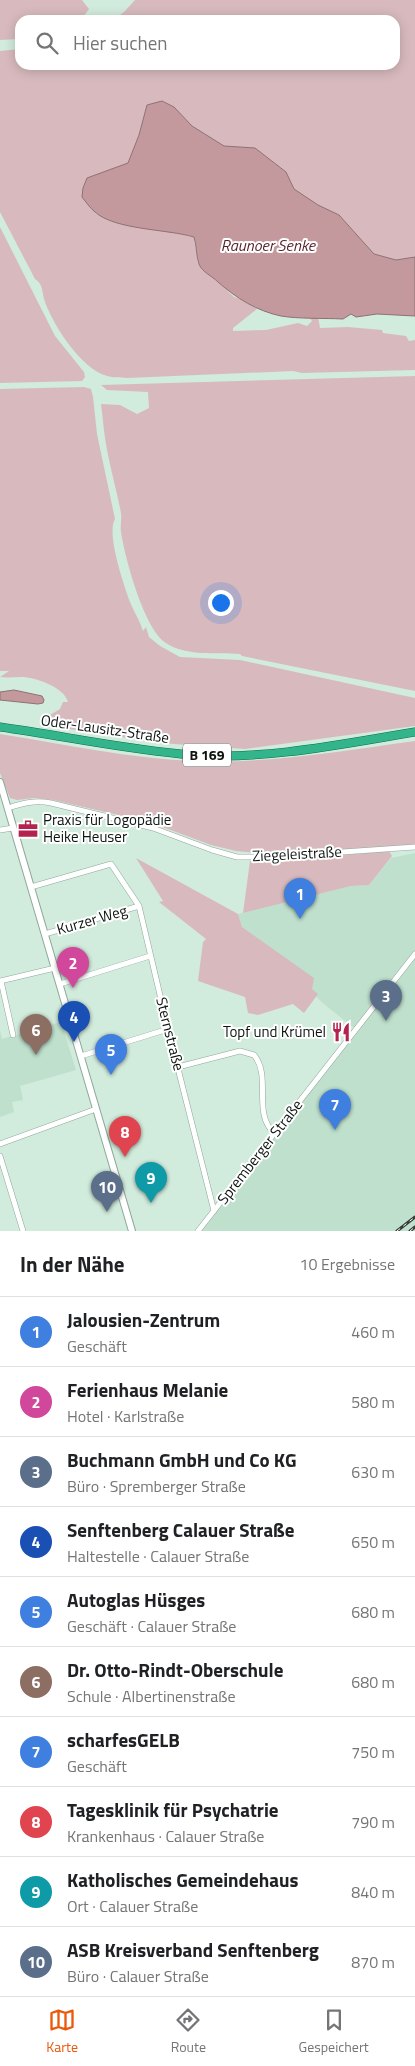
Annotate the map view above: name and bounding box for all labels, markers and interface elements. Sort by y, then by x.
search box [15,15,400,70]
text: Hier suchen [73,28,168,57]
icon: search [33,29,61,57]
water label: Raunoer Senke [221,233,317,257]
your location [208,590,234,616]
street label: Oder-Lausitz-Straße [39,708,171,749]
road number: B 169 [183,744,231,766]
place label: Praxis für Logopädie Heike Heuser [43,808,171,848]
office icon: Praxis für Logopädie Heike Heuser [17,818,39,840]
street label: Ziegeleistraße [252,840,342,867]
pin: 1 [284,878,316,919]
street label: Kurzer Weg [54,898,130,941]
pin: 2 [57,947,89,988]
pin: 3 [370,980,402,1021]
street label: Sternstraße [150,995,191,1073]
pin: 4 [58,1001,90,1042]
pin: 6 [20,1014,52,1055]
place label: Topf und Krümel [223,1020,326,1043]
restaurant icon: Topf und Krümel [330,1021,352,1043]
pin: 5 [95,1034,127,1075]
pin: 7 [319,1089,351,1130]
street label: Spremberger Straße [211,1094,308,1209]
pin: 8 [109,1116,141,1157]
pin: 9 [135,1162,167,1203]
pin: 10 [91,1171,123,1212]
text: In der Nähe [20,1248,125,1280]
text: 10 Ergebnisse [300,1252,395,1276]
text: Jalousien-Zentrum [67,1305,220,1334]
text: 1 [32,1320,40,1344]
text: 460 m [351,1320,395,1344]
text: Geschäft [67,1334,127,1358]
text: Ferienhaus Melanie [67,1375,228,1404]
text: 2 [32,1390,40,1414]
text: 580 m [351,1390,395,1414]
text: Hotel · Karlstraße [67,1404,184,1428]
text: Buchmann GmbH und Co KG [67,1445,297,1474]
text: 3 [32,1460,40,1484]
text: 630 m [351,1460,395,1484]
text: Büro · Spremberger Straße [67,1474,246,1498]
text: Senftenberg Calauer Straße [67,1515,294,1544]
text: 4 [32,1530,40,1554]
text: 650 m [351,1530,395,1554]
text: Haltestelle · Calauer Straße [67,1544,249,1568]
text: Autoglas Hüsges [67,1585,205,1614]
text: 5 [32,1600,40,1624]
text: 680 m [351,1600,395,1624]
text: Geschäft · Calauer Straße [67,1614,236,1638]
text: Dr. Otto-Rindt-Oberschule [67,1655,283,1684]
text: 6 [32,1670,40,1694]
text: 680 m [351,1670,395,1694]
text: Schule · Albertinenstraße [67,1684,236,1708]
text: scharfesGELB [67,1725,180,1754]
text: 7 [32,1740,40,1764]
text: 750 m [351,1740,395,1764]
text: Geschäft [67,1754,127,1778]
text: Tagesklinik für Psychatrie [67,1795,279,1824]
text: 8 [32,1810,40,1834]
text: 790 m [351,1810,395,1834]
text: Krankenhaus · Calauer Straße [67,1824,264,1848]
text: Katholisches Gemeindehaus [67,1865,298,1894]
text: 9 [32,1880,40,1904]
text: 840 m [351,1880,395,1904]
text: Ort · Calauer Straße [67,1894,198,1918]
text: ASB Kreisverband Senftenberg [67,1935,319,1964]
text: 10 [27,1950,45,1974]
text: 870 m [351,1950,395,1974]
text: Büro · Calauer Straße [67,1964,209,1988]
tab: Karte [46,2006,78,2057]
tab: Route [171,2006,206,2057]
tab: Gespeichert [299,2006,369,2057]

